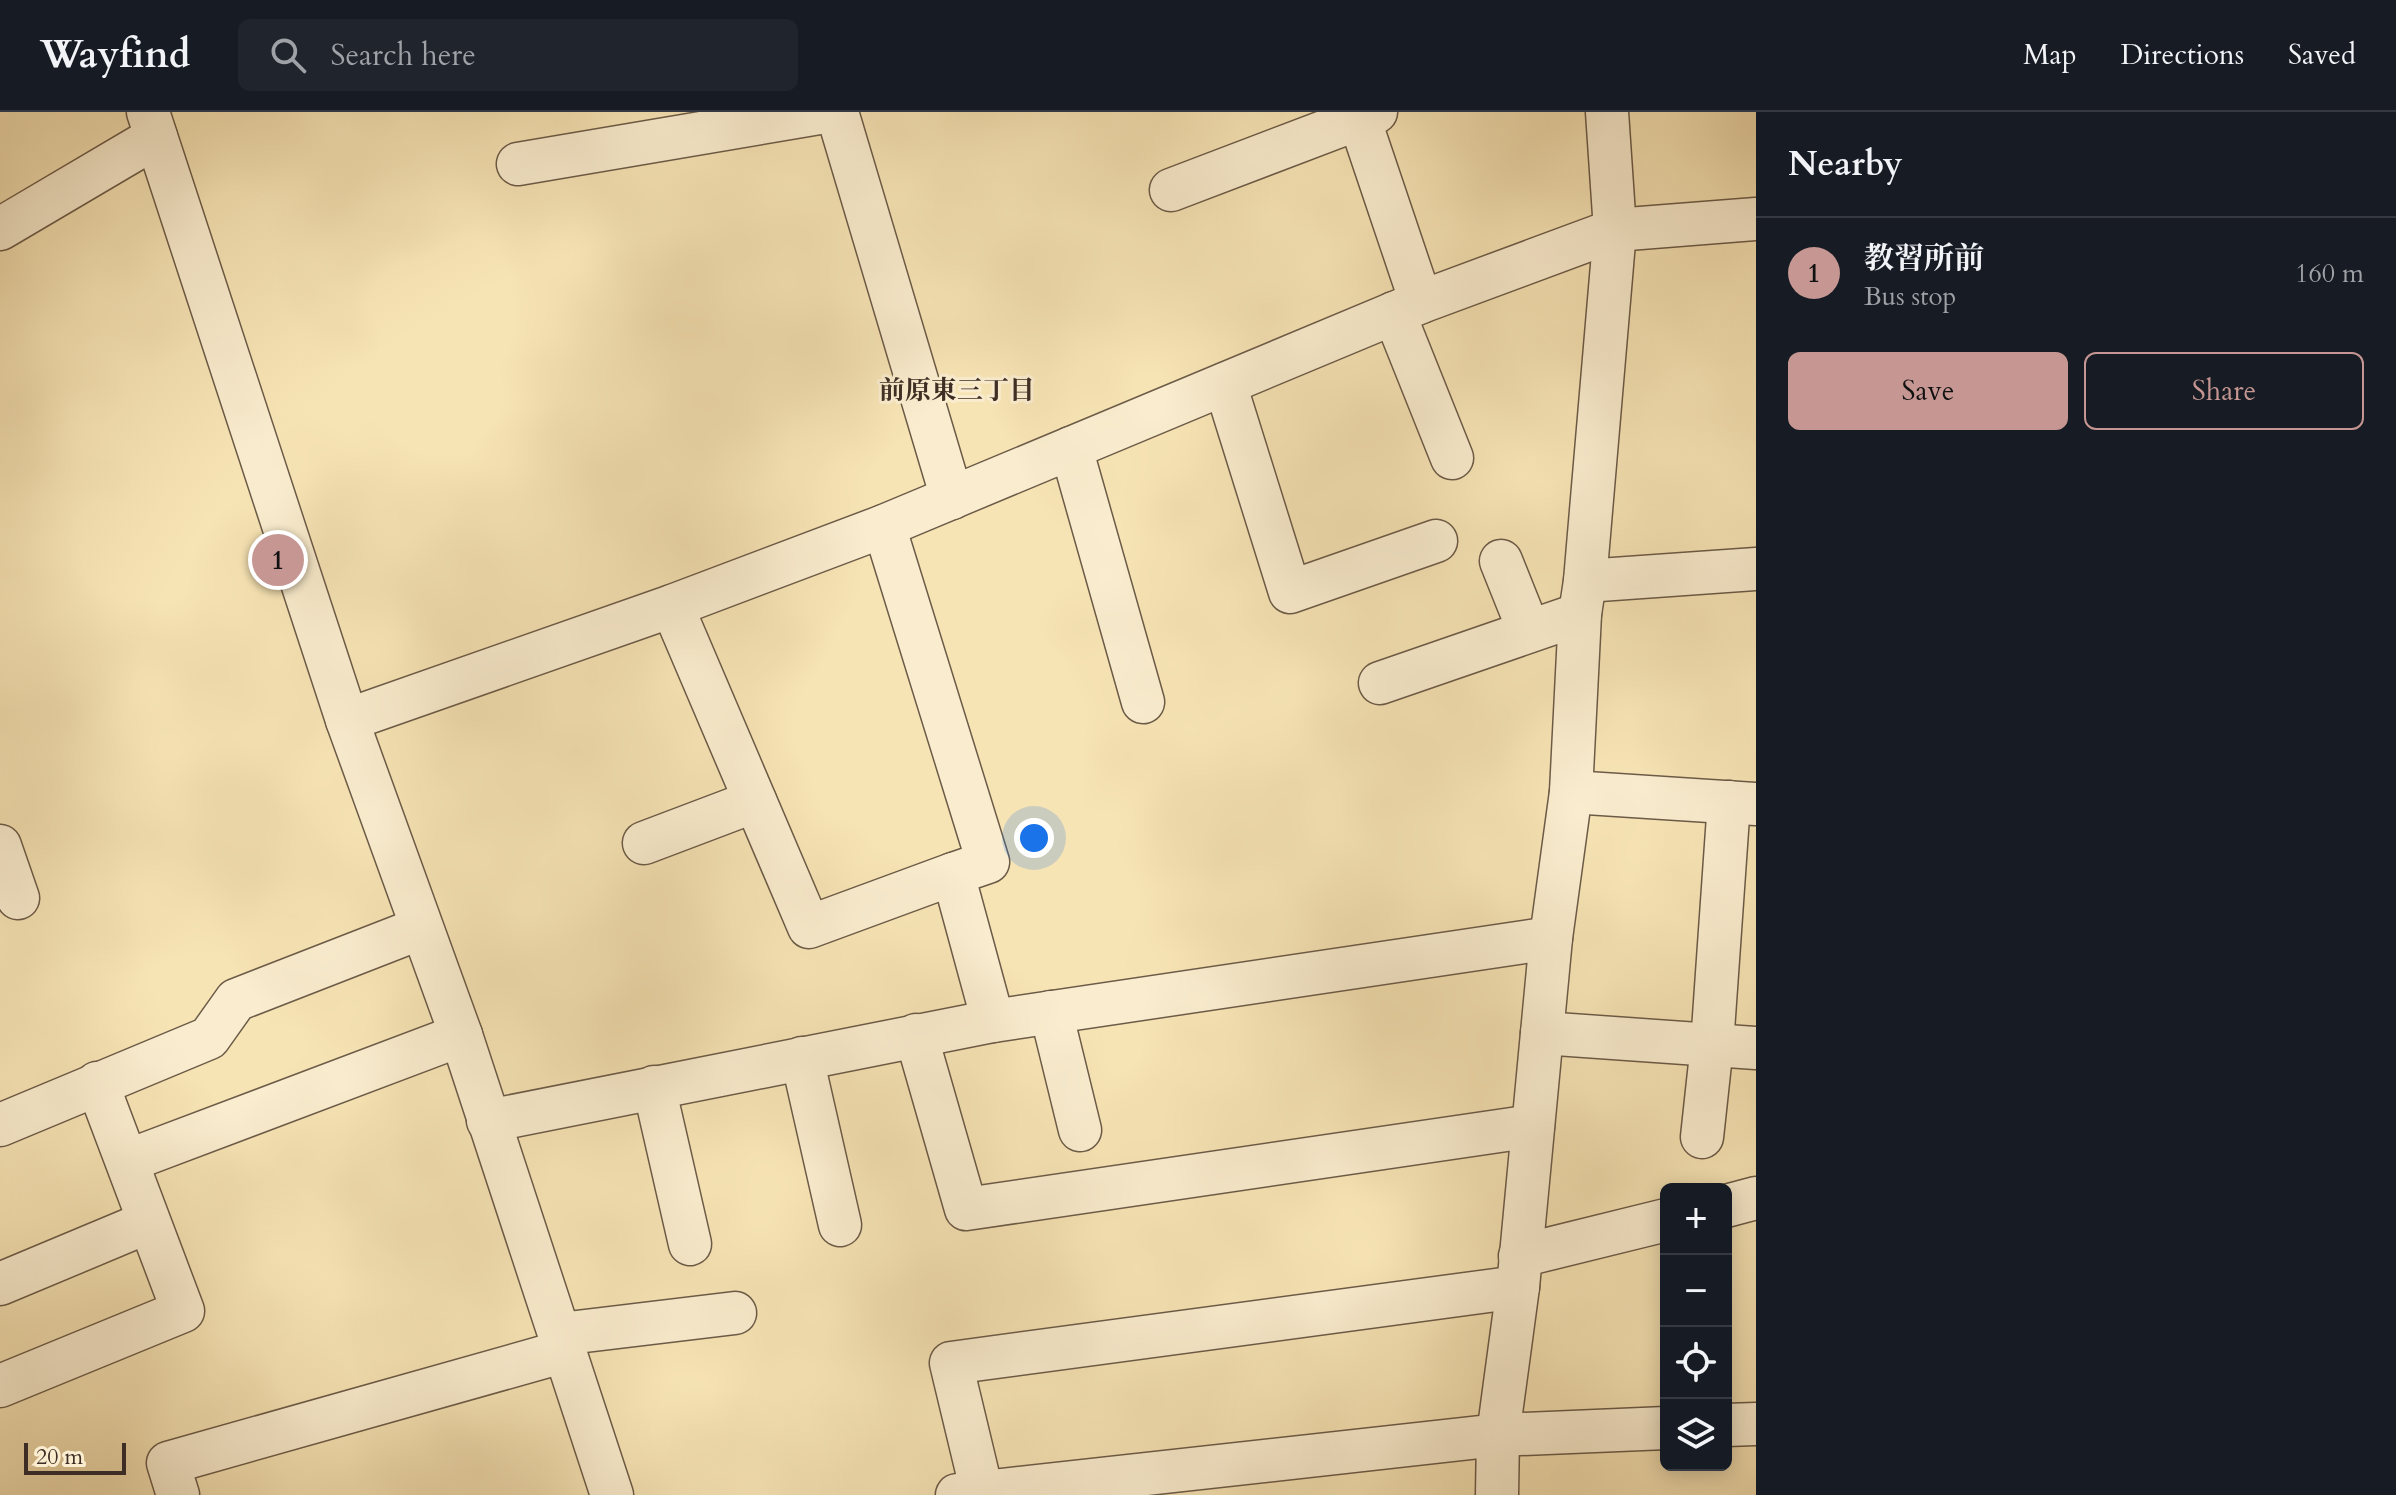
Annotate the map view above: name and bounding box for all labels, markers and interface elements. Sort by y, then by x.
search box [238,19,798,91]
text: Wayfind [40,29,190,81]
icon: search [266,33,310,77]
text: Search here [330,35,476,76]
text: Map [2023,36,2077,74]
text: Directions [2121,36,2244,74]
text: Saved [2288,36,2356,74]
text: Nearby [1788,141,1903,187]
text: 教習所前 [1864,238,1984,279]
text: 1 [1807,256,1821,291]
text: 160 m [2295,256,2364,291]
text: Bus stop [1864,279,1956,314]
button: Save [1788,352,2068,430]
button: Share [2084,352,2364,430]
district label: 前原東三丁目 [879,373,1035,408]
pin: 1 [252,530,304,590]
your location [1014,818,1054,858]
map controls [1660,1183,1732,1471]
button: + [1660,1183,1732,1255]
button: − [1660,1255,1732,1327]
button: locate [1660,1327,1732,1399]
button: layers [1660,1399,1732,1471]
scale bar [24,1439,126,1475]
text: 20 m [36,1442,83,1472]

